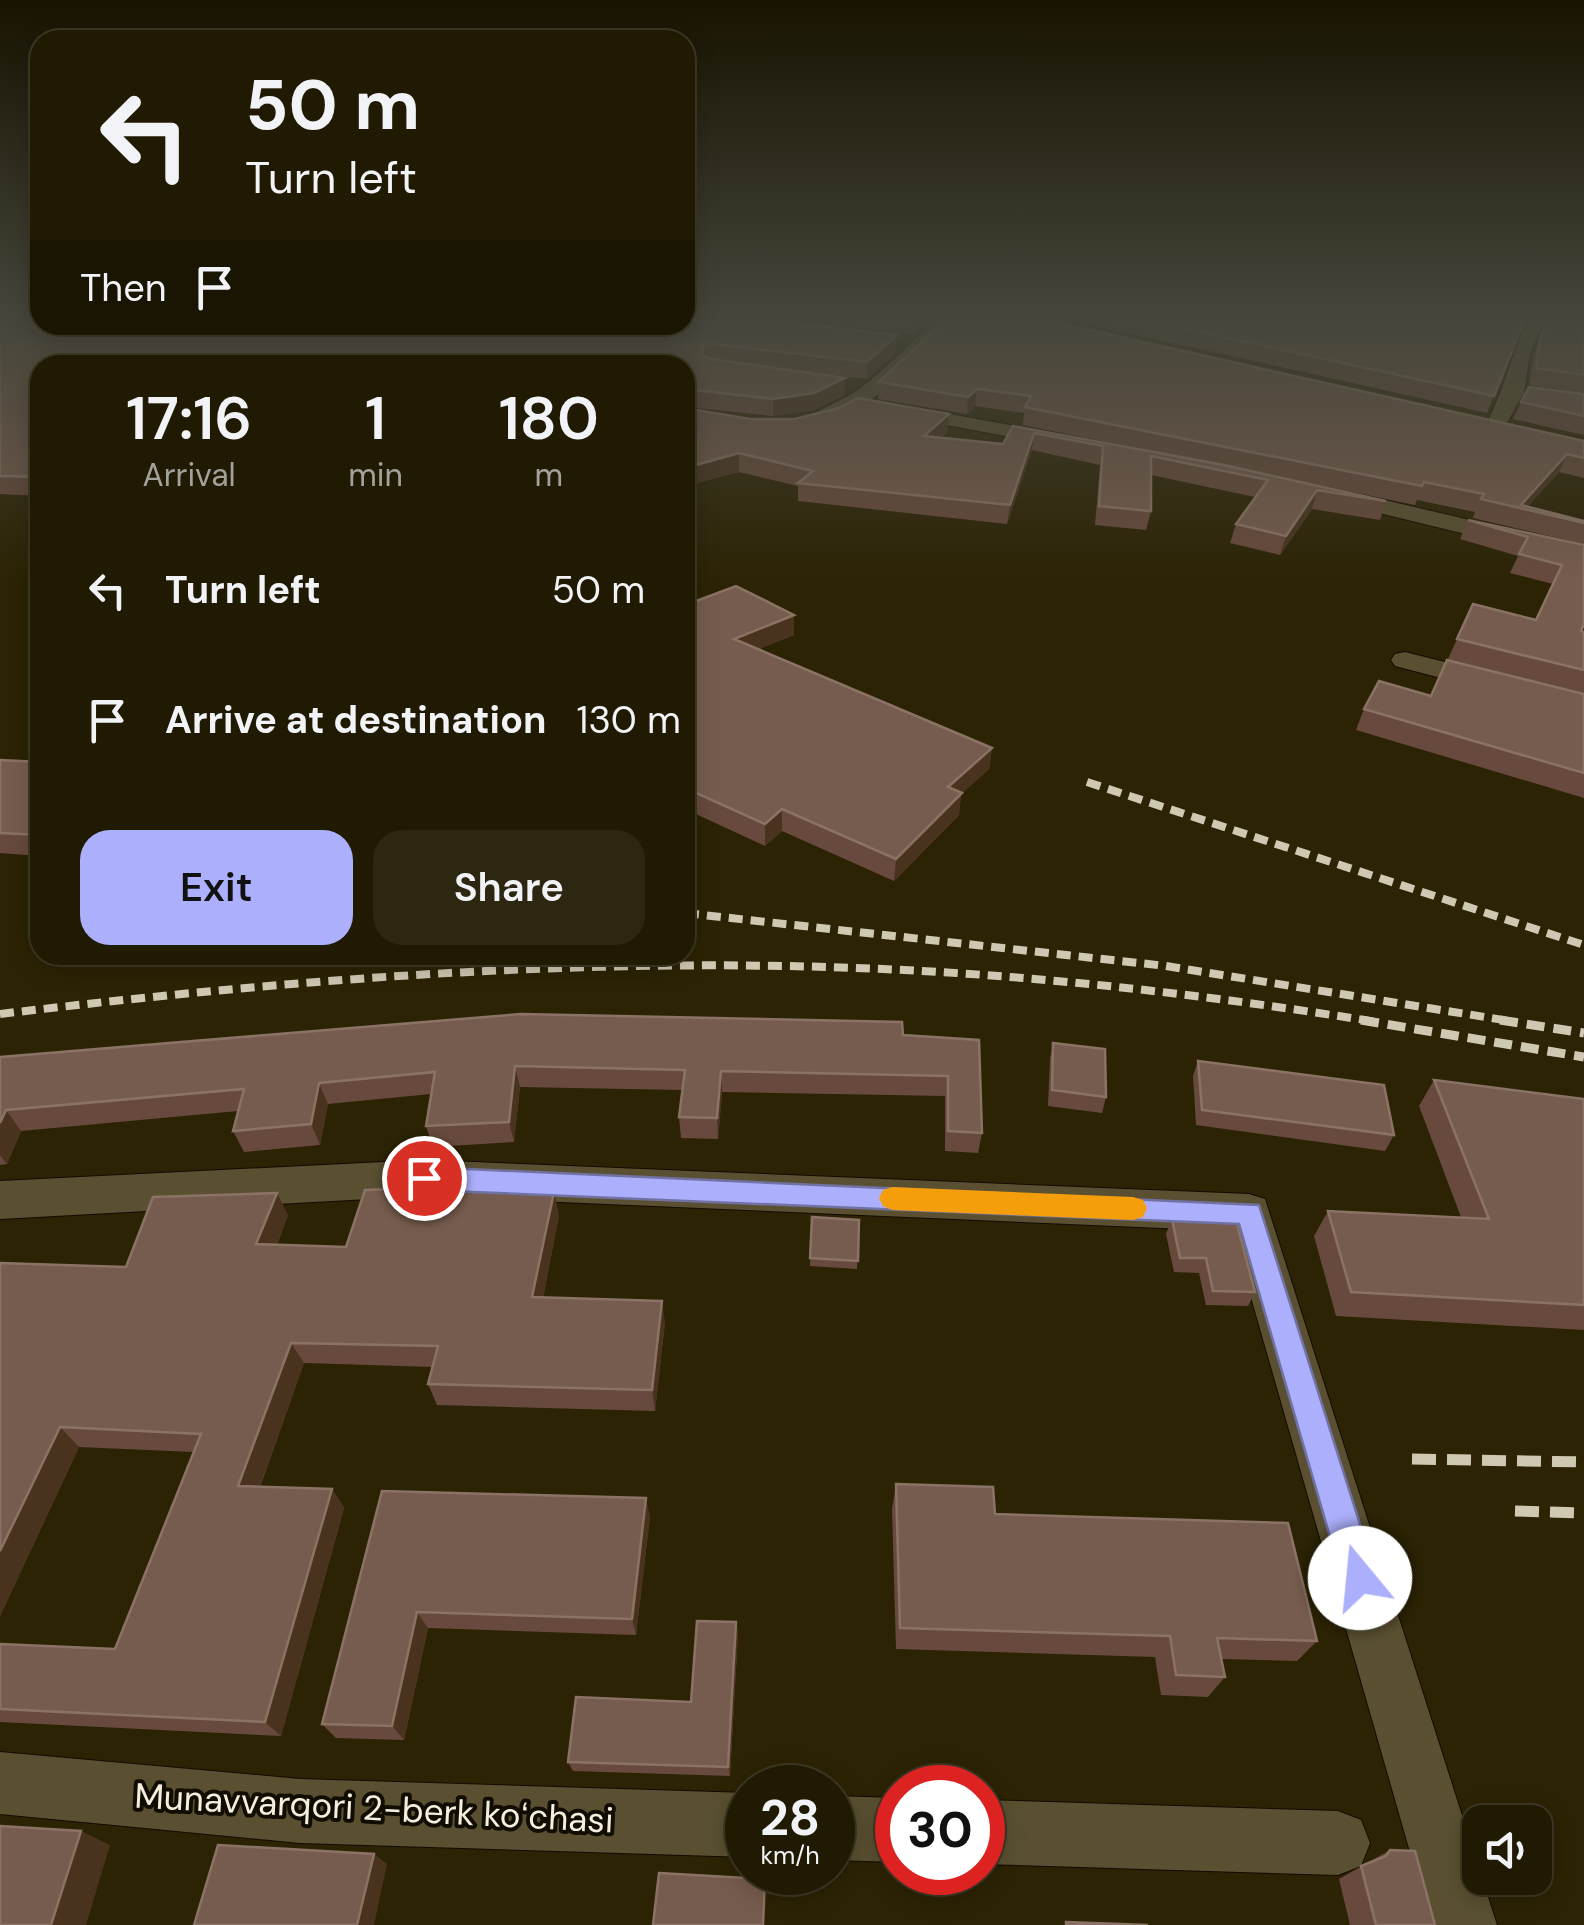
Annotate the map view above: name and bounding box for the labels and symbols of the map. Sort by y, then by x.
pin [382,1136,467,1221]
position arrow [1308,1526,1412,1630]
speed limit sign: 30 [875,1765,1005,1895]
street label: Munavvarqori 2-berk koʻchasi [133,1772,615,1844]

